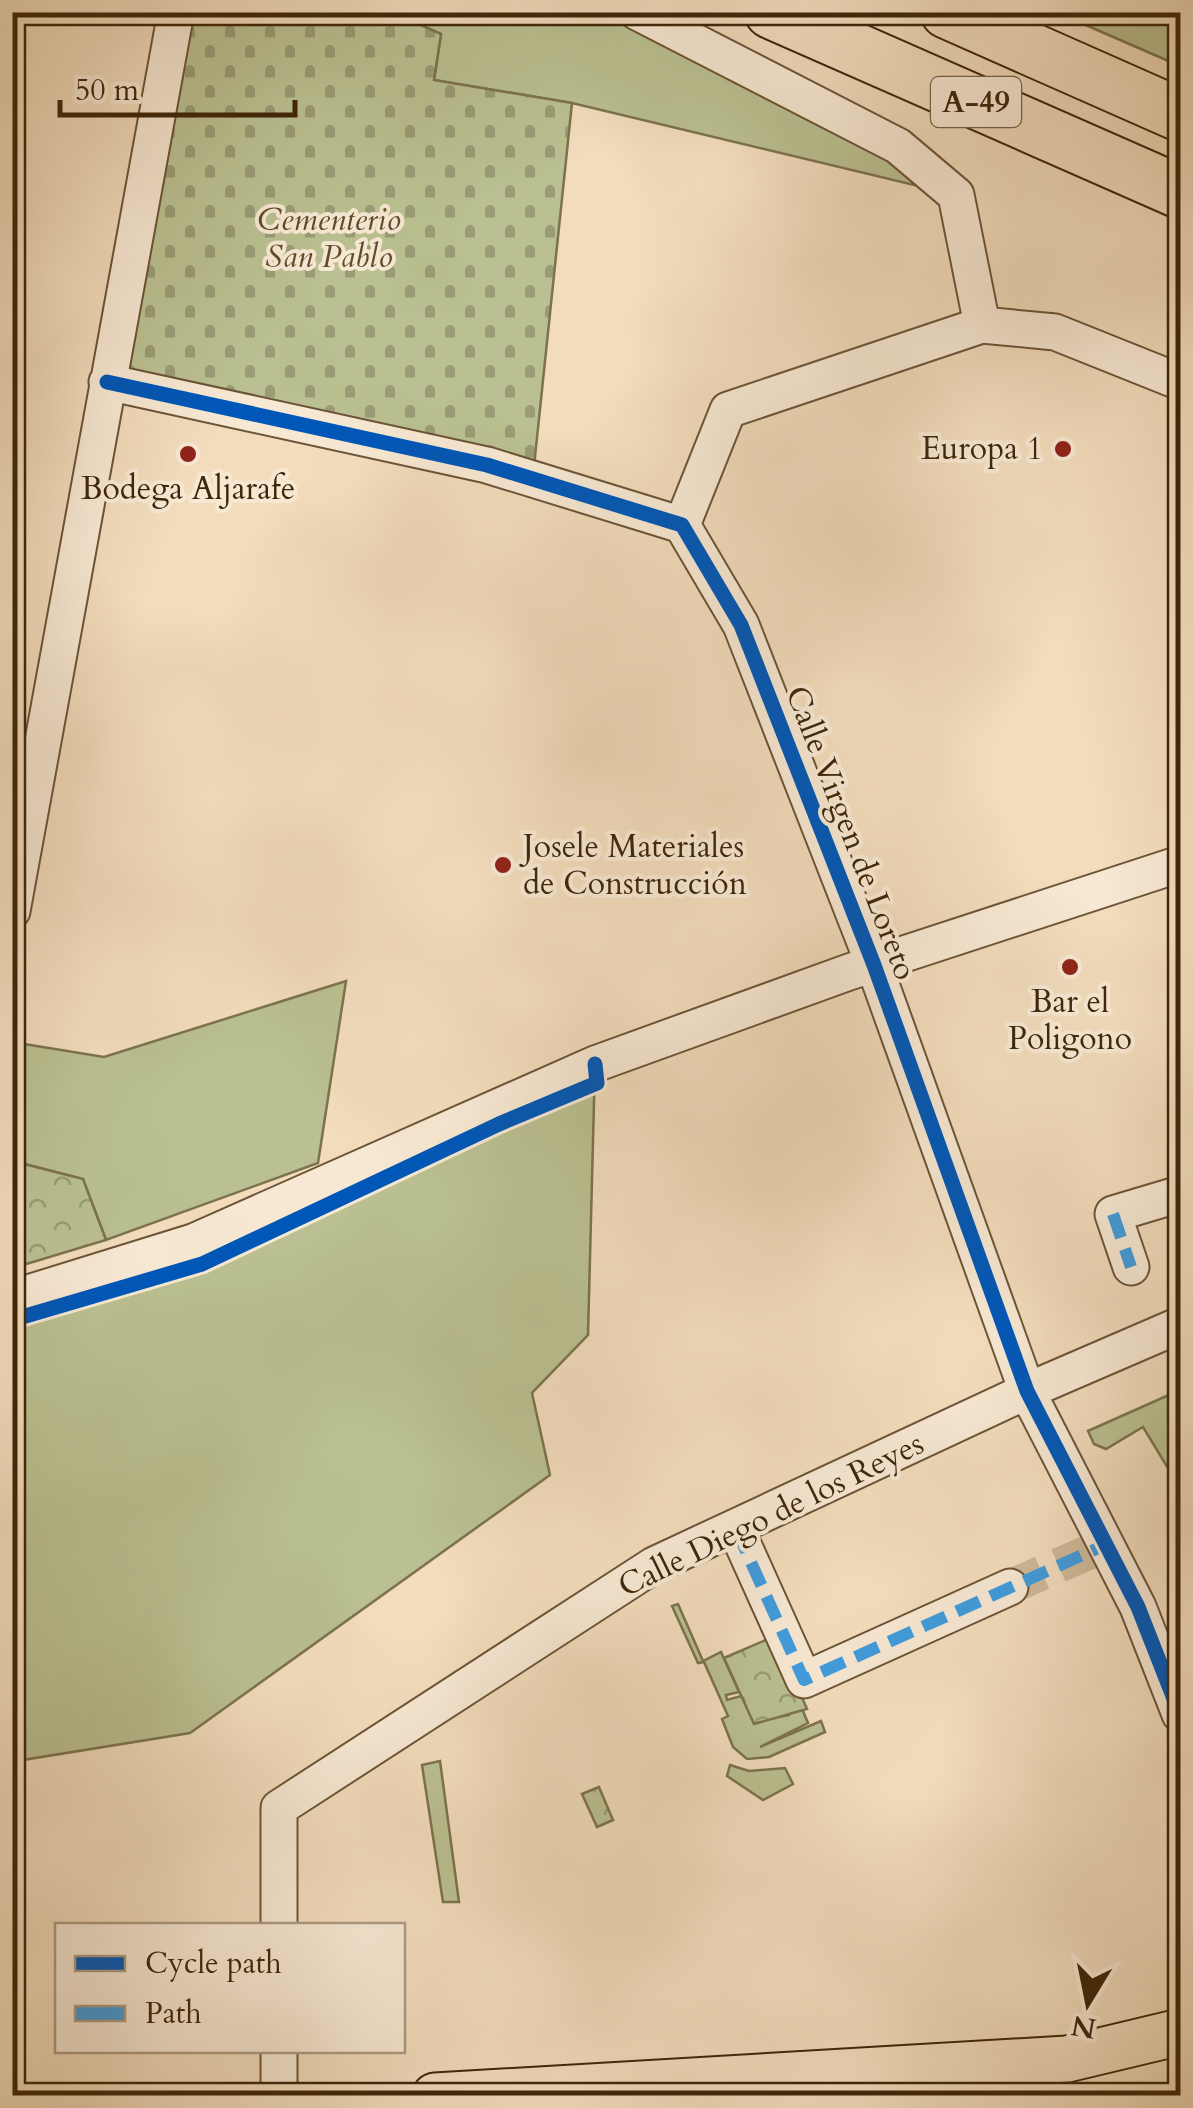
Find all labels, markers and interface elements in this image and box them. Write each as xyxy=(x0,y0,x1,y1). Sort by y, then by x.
scale bar xyxy=(60,55,295,117)
text: 50 m xyxy=(75,70,140,111)
road number: A-49 xyxy=(931,77,1021,127)
park label: Cementerio San Pablo xyxy=(257,198,401,279)
place label: Europa 1 xyxy=(921,427,1043,471)
marker: Europa 1 xyxy=(1052,438,1074,460)
marker: Bodega Aljarafe xyxy=(177,443,199,465)
place label: Bodega Aljarafe xyxy=(81,467,295,511)
street label: Calle Virgen de Loreto xyxy=(775,680,927,986)
place label: Josele Materiales de Construcción xyxy=(519,825,747,906)
marker: Josele Materiales de Construcción xyxy=(492,854,514,876)
marker: Bar el Poligono xyxy=(1059,956,1081,978)
place label: Bar el Poligono xyxy=(1008,980,1132,1061)
street label: Calle Diego de los Reyes xyxy=(611,1422,931,1608)
legend xyxy=(55,1923,405,2053)
text: Cycle path xyxy=(145,1943,282,1984)
north arrow xyxy=(1038,1953,1138,2053)
text: Path xyxy=(145,1993,202,2034)
text: N xyxy=(1069,2006,1099,2047)

